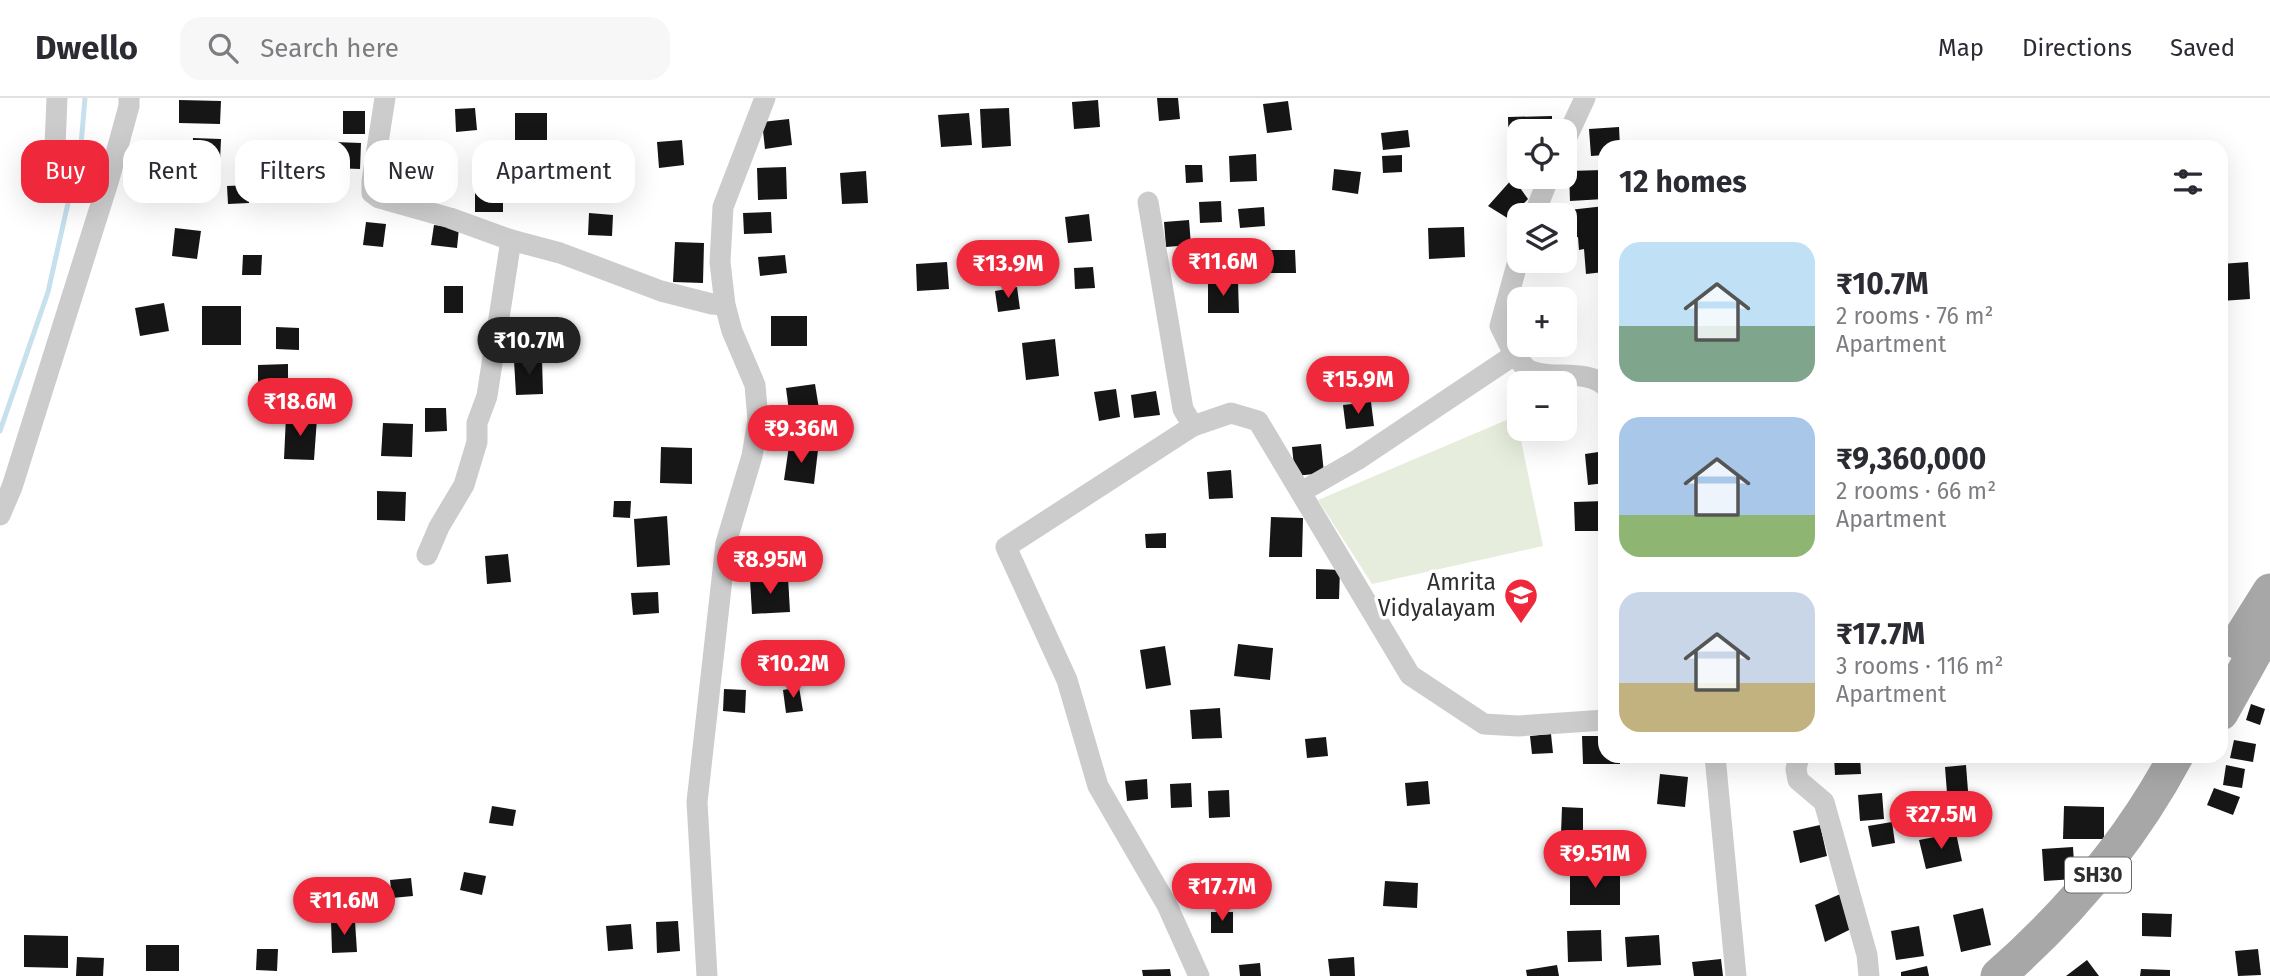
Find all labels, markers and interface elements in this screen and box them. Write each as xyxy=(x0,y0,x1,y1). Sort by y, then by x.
search box xyxy=(180,17,670,80)
text: Dwello xyxy=(35,28,138,68)
icon: search xyxy=(204,29,242,67)
text: Search here xyxy=(260,33,399,64)
text: Map xyxy=(1938,34,1984,62)
text: Directions xyxy=(2022,34,2132,62)
text: Saved xyxy=(2170,34,2235,62)
map controls xyxy=(1507,119,1577,441)
button: locate xyxy=(1507,119,1577,189)
chip: Buy xyxy=(21,140,109,203)
chip: Rent xyxy=(123,140,221,203)
chip: Filters xyxy=(235,140,350,203)
chip: New xyxy=(364,140,458,203)
chip: Apartment xyxy=(472,140,635,203)
icon: filters xyxy=(2169,163,2207,201)
text: 12 homes xyxy=(1619,164,1747,200)
button: layers xyxy=(1507,203,1577,273)
pin: ₹11.6M xyxy=(1166,238,1280,298)
pin: ₹13.9M xyxy=(951,240,1065,300)
text: ₹11.6M xyxy=(1188,247,1258,275)
text: ₹13.9M xyxy=(972,249,1044,277)
text: ₹10.7M xyxy=(1836,266,1929,302)
icon: home xyxy=(1675,270,1759,354)
button: + xyxy=(1507,287,1577,357)
text: 2 rooms · 76 m² xyxy=(1836,302,1994,330)
pin: ₹10.7M xyxy=(472,317,586,377)
text: ₹10.7M xyxy=(494,326,564,354)
text: Apartment xyxy=(1836,330,1946,358)
pin: ₹15.9M xyxy=(1301,356,1415,416)
text: ₹15.9M xyxy=(1322,365,1394,393)
button: − xyxy=(1507,371,1577,441)
pin: ₹18.6M xyxy=(243,378,357,438)
text: ₹18.6M xyxy=(264,387,336,415)
pin: ₹9.36M xyxy=(744,406,858,465)
text: ₹9.36M xyxy=(764,414,838,442)
text: ₹9,360,000 xyxy=(1836,441,1986,477)
icon: home xyxy=(1675,445,1759,529)
text: 2 rooms · 66 m² xyxy=(1836,477,1996,505)
text: Apartment xyxy=(1836,505,1946,533)
pin: ₹8.95M xyxy=(713,536,827,596)
text: ₹8.95M xyxy=(733,545,807,573)
place label: Amrita Vidyalayam xyxy=(1378,568,1496,622)
school or university icon: Amrita Vidyalayam xyxy=(1502,576,1540,625)
text: ₹17.7M xyxy=(1836,616,1925,652)
icon: home xyxy=(1675,620,1759,704)
pin: ₹10.2M xyxy=(736,640,850,700)
text: ₹10.2M xyxy=(757,649,829,677)
text: 3 rooms · 116 m² xyxy=(1836,652,2004,680)
text: Apartment xyxy=(1836,680,1946,708)
pin: ₹27.5M xyxy=(1884,792,1998,851)
text: ₹27.5M xyxy=(1905,800,1977,828)
pin: ₹9.51M xyxy=(1538,830,1652,890)
text: ₹9.51M xyxy=(1560,839,1630,867)
road number: SH30 xyxy=(2065,858,2131,892)
pin: ₹17.7M xyxy=(1165,864,1279,923)
text: ₹17.7M xyxy=(1188,872,1256,900)
pin: ₹11.6M xyxy=(287,878,401,937)
text: ₹11.6M xyxy=(309,886,379,914)

